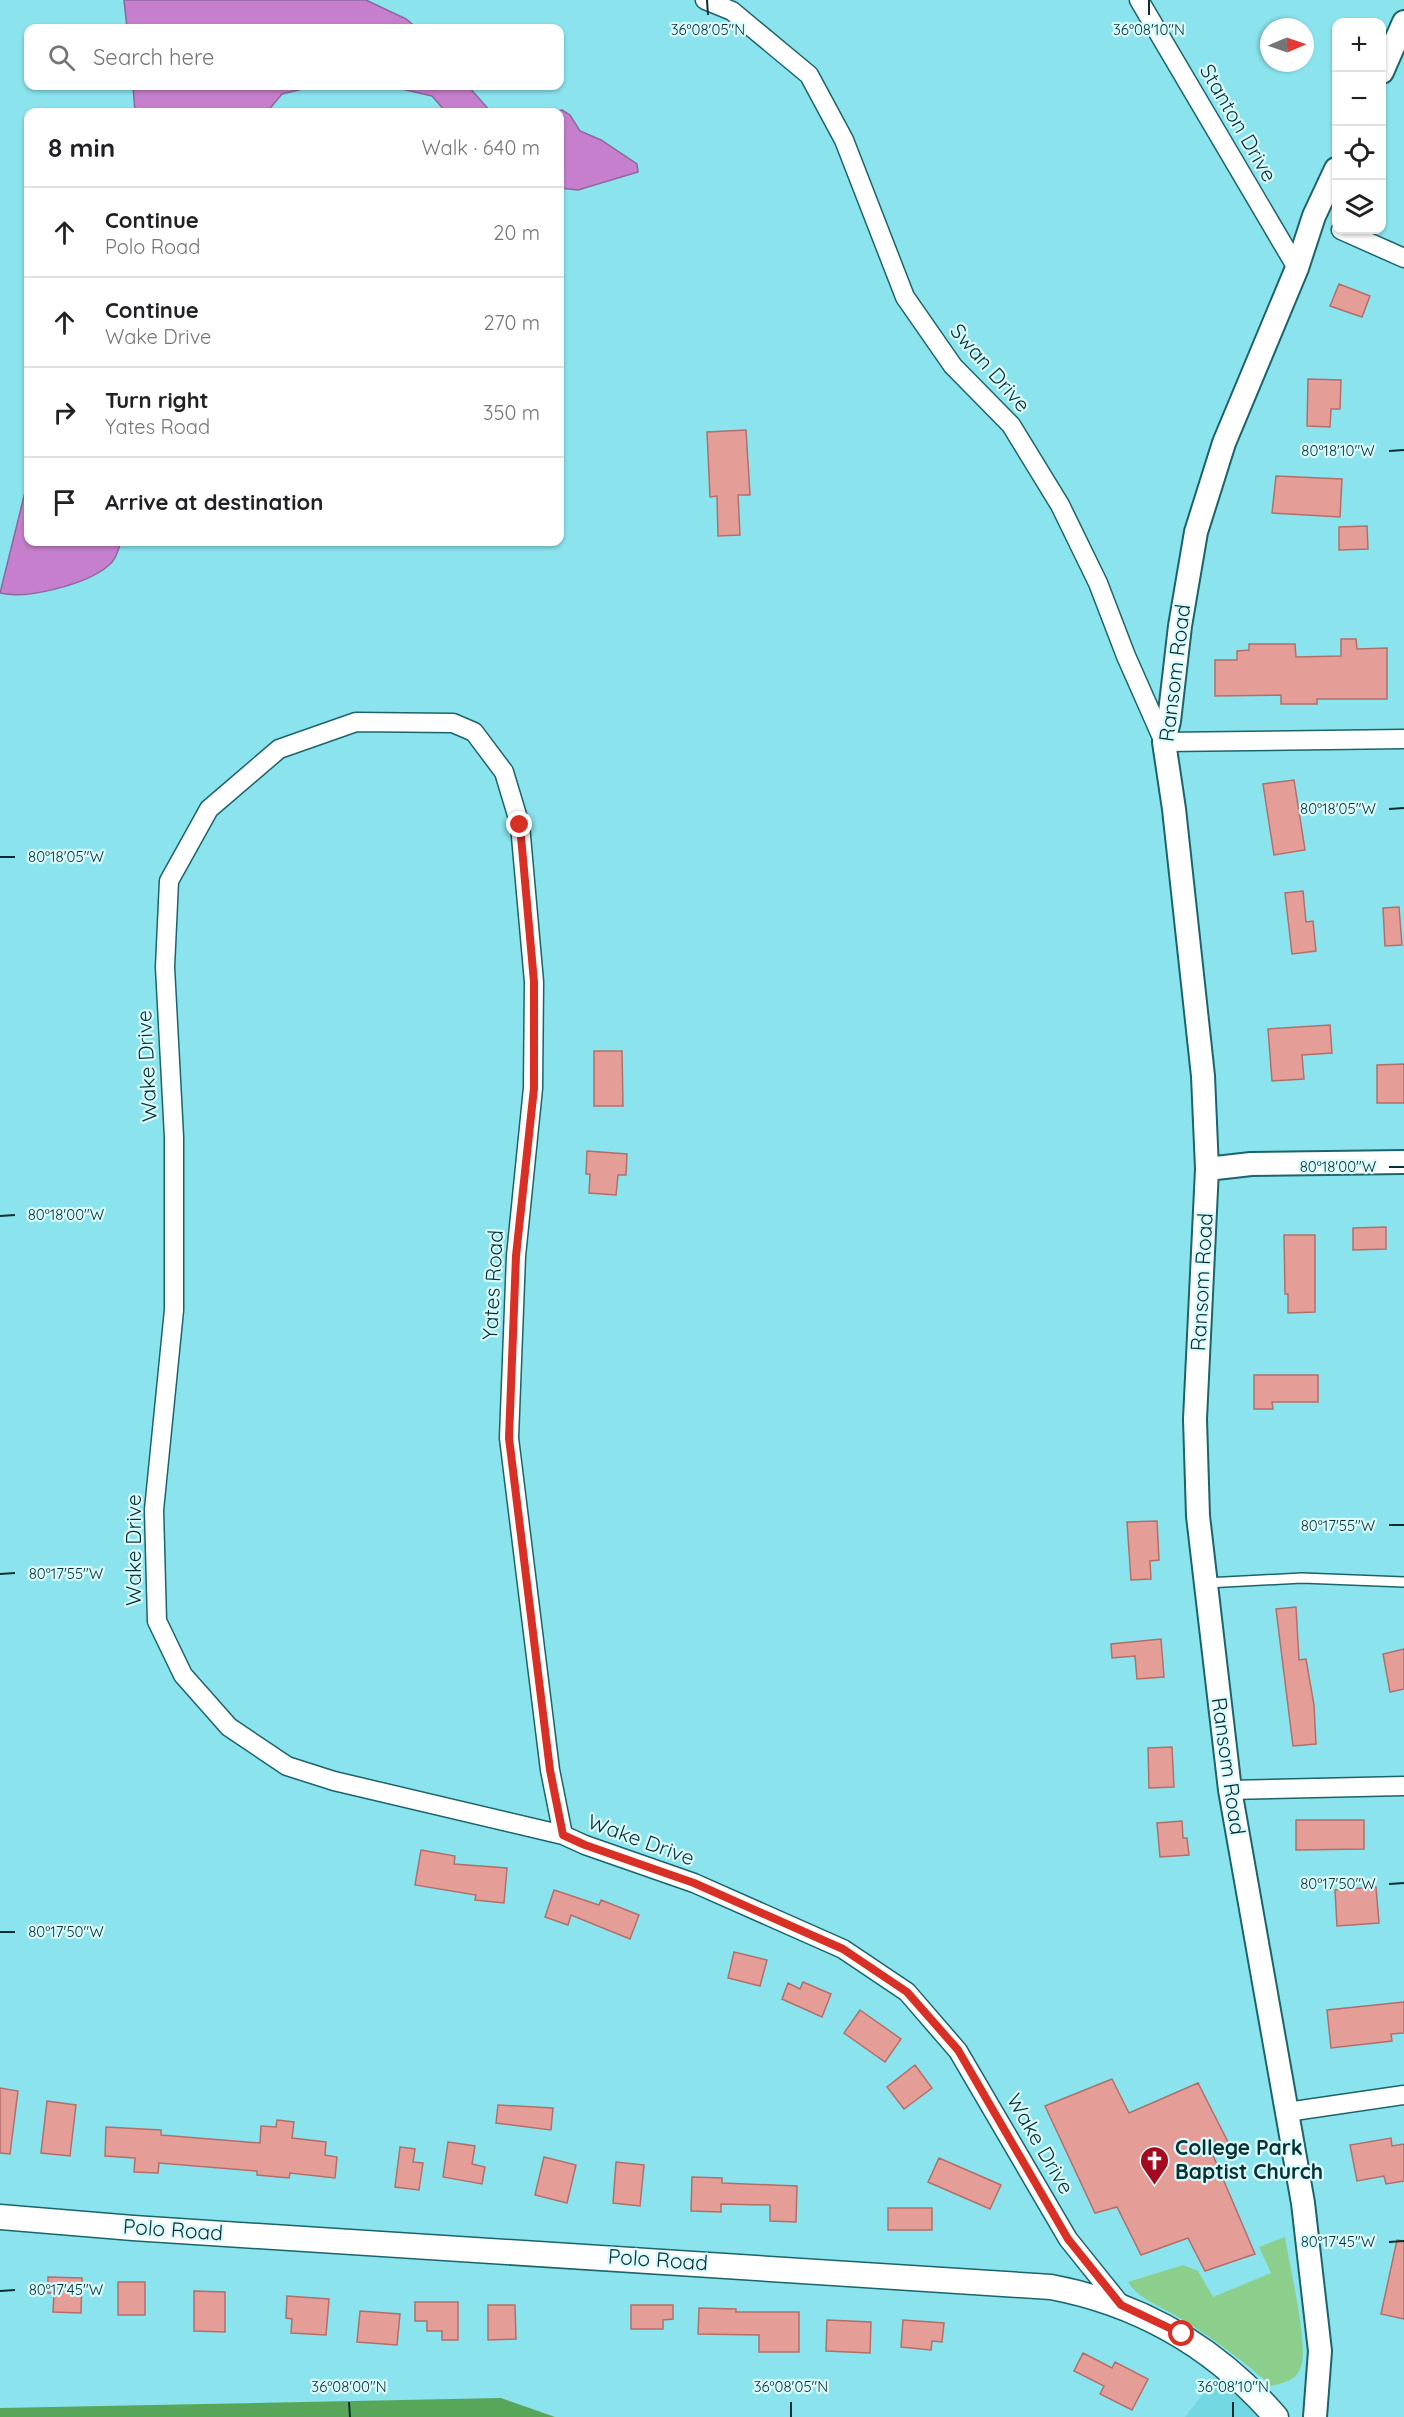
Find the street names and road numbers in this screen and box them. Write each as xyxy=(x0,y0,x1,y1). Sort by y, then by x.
street label: Stanton Drive xyxy=(1195,59,1283,186)
street label: Swan Drive xyxy=(945,318,1036,417)
street label: Ransom Road xyxy=(1153,603,1195,743)
street label: Wake Drive xyxy=(130,1010,162,1123)
street label: Ransom Road xyxy=(1184,1212,1218,1352)
street label: Yates Road xyxy=(476,1229,508,1341)
street label: Wake Drive xyxy=(120,1494,146,1606)
street label: Ransom Road xyxy=(1206,1695,1252,1836)
street label: Wake Drive xyxy=(584,1808,698,1870)
street label: Wake Drive xyxy=(1002,2089,1080,2198)
street label: Polo Road xyxy=(122,2213,224,2245)
street label: Polo Road xyxy=(607,2243,709,2275)

